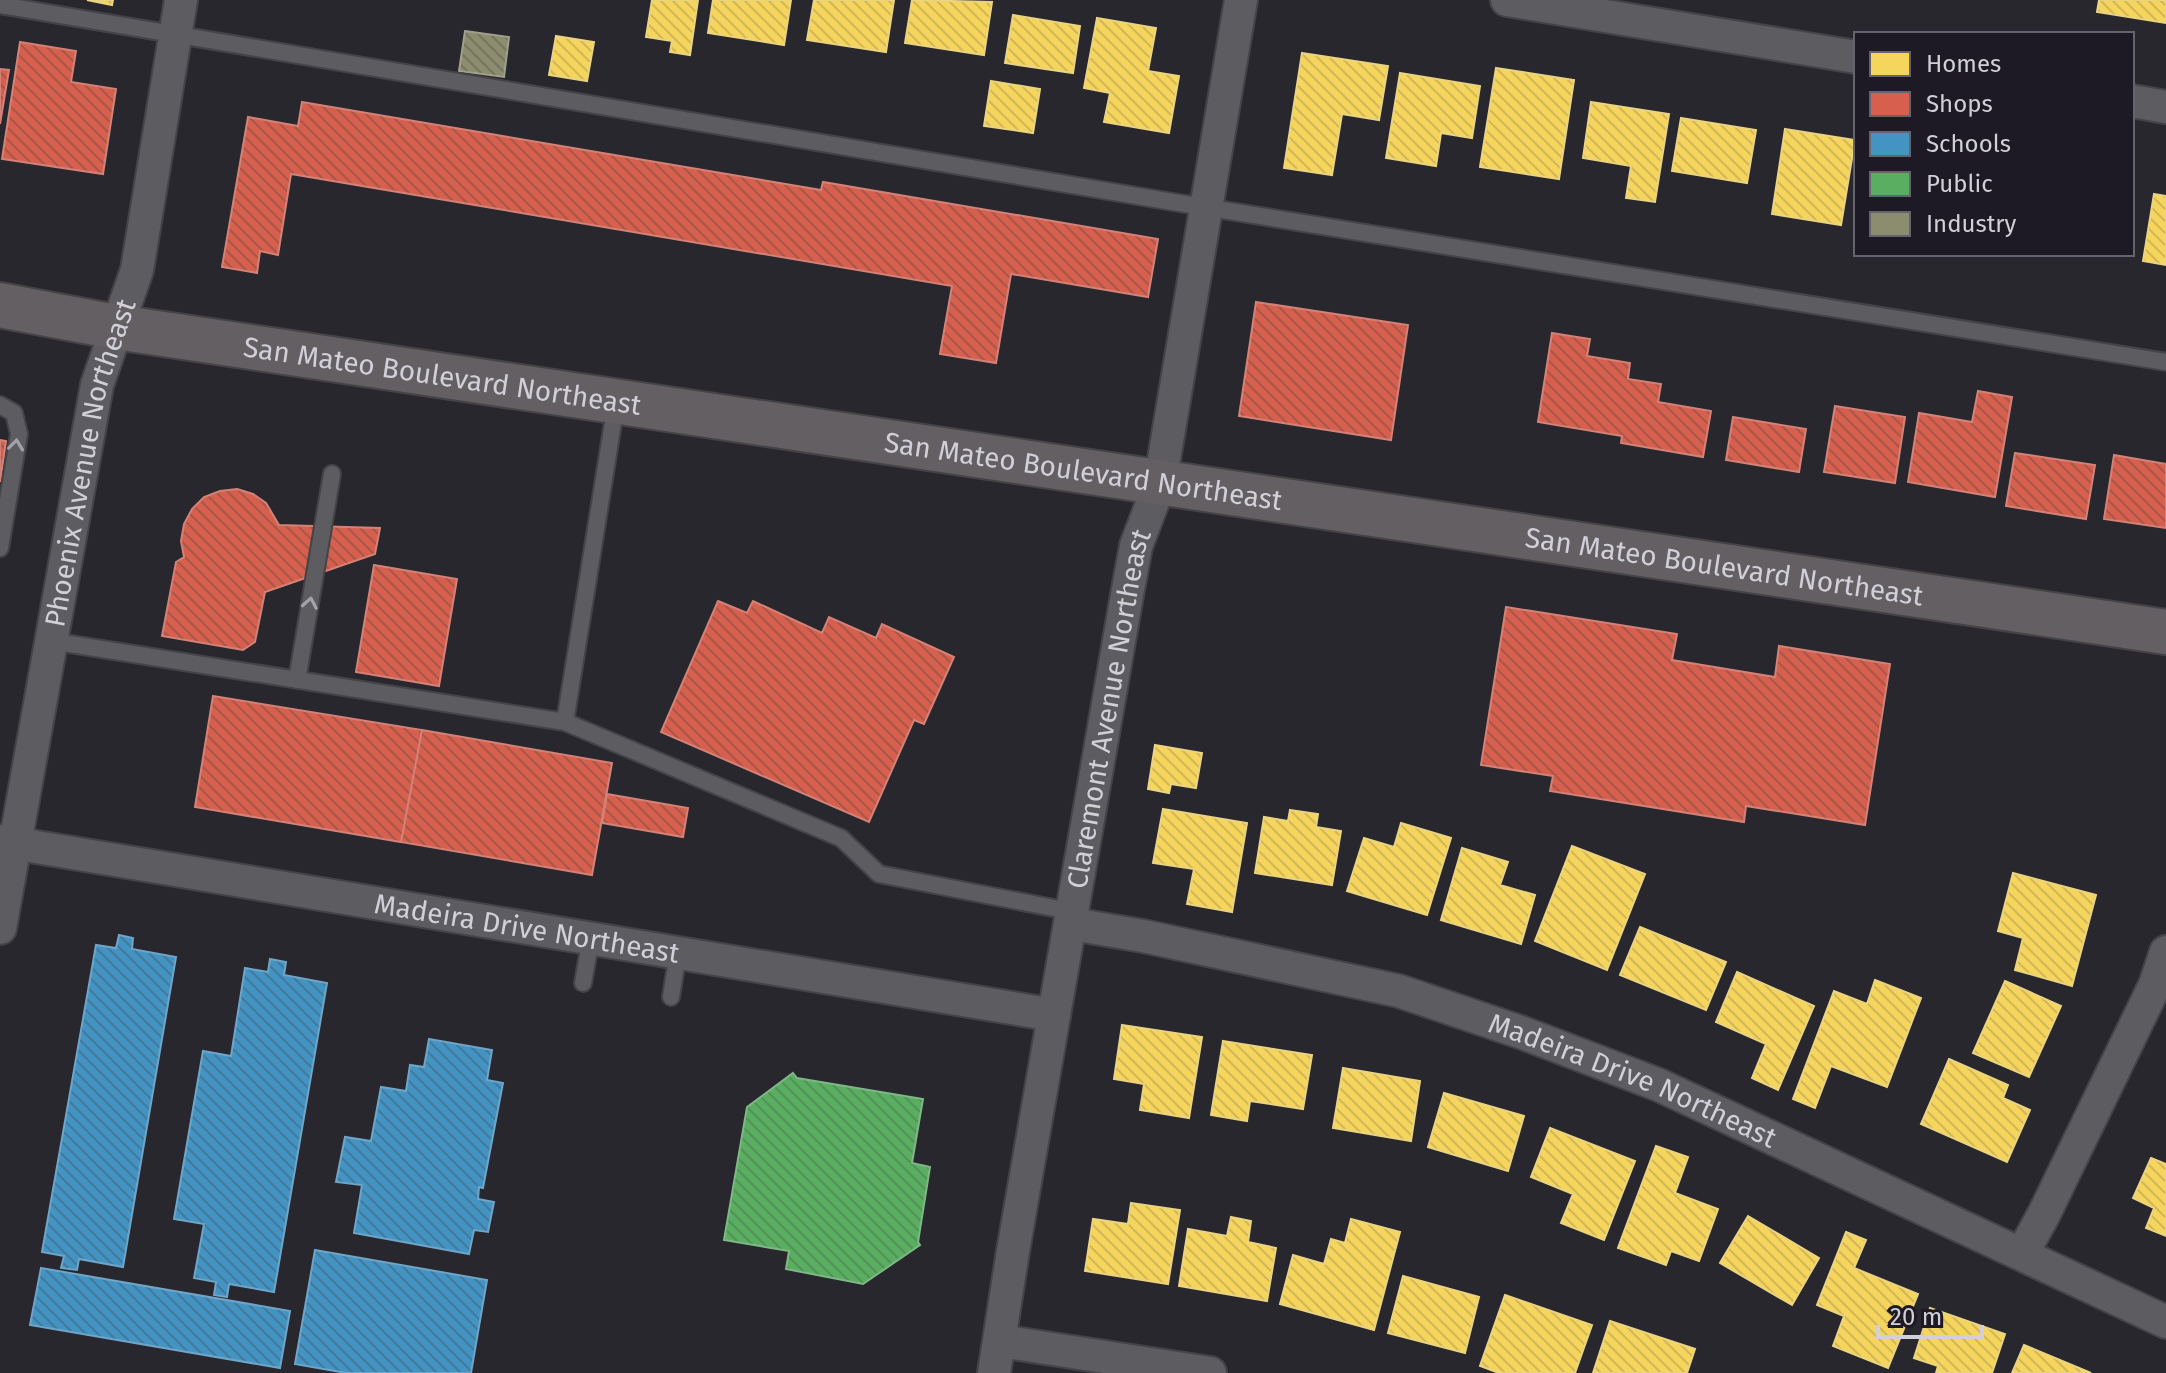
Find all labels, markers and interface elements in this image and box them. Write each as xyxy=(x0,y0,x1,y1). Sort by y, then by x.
legend xyxy=(1854,32,2134,256)
text: Homes xyxy=(1926,50,2001,78)
text: Shops xyxy=(1926,90,1993,118)
text: Schools xyxy=(1926,130,2011,158)
text: Public xyxy=(1926,170,1993,198)
text: Industry xyxy=(1926,210,2017,238)
street label: Phoenix Avenue Northeast xyxy=(38,294,142,629)
street label: San Mateo Boulevard Northeast xyxy=(241,330,644,422)
street label: San Mateo Boulevard Northeast xyxy=(882,425,1285,517)
one-way arrow xyxy=(8,438,25,451)
street label: San Mateo Boulevard Northeast xyxy=(1523,520,1926,612)
street label: Claremont Avenue Northeast xyxy=(1060,523,1158,891)
one-way arrow xyxy=(301,596,318,610)
street label: Madeira Drive Northeast xyxy=(372,887,683,970)
street label: Madeira Drive Northeast xyxy=(1485,1006,1783,1154)
scale bar xyxy=(1878,1289,1982,1339)
text: 20 m xyxy=(1890,1303,1942,1331)

